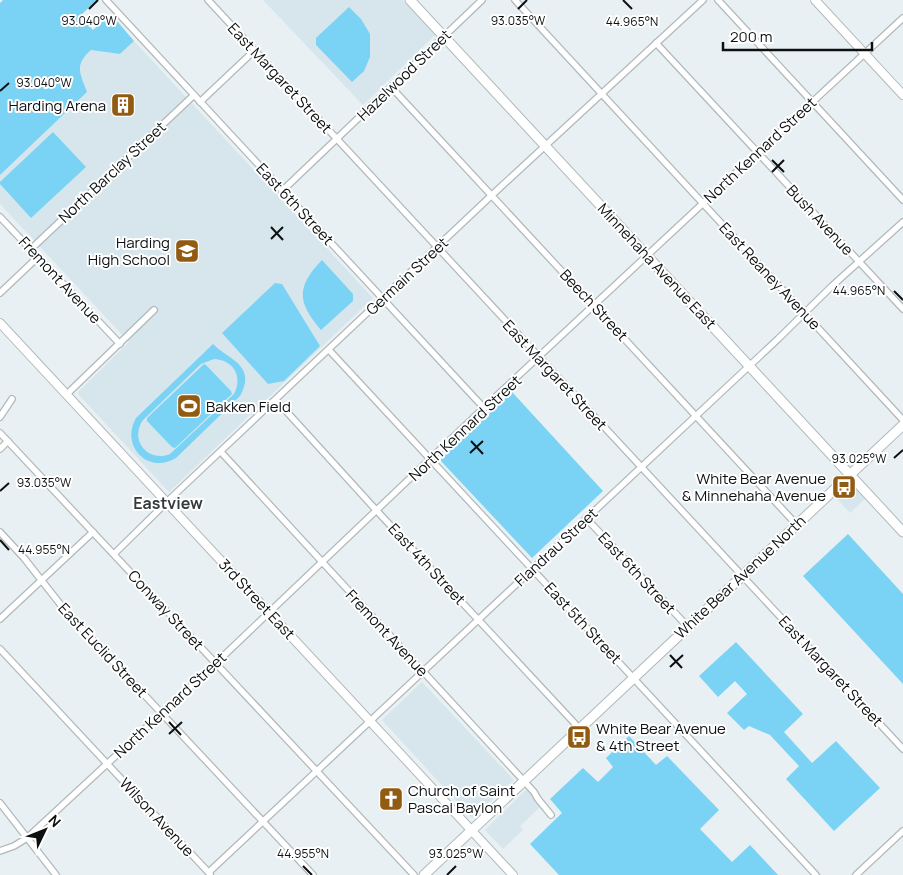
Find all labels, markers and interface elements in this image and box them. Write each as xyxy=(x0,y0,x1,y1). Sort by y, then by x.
text: 93.040°W xyxy=(61,12,118,29)
text: 93.035°W xyxy=(491,12,546,29)
text: 44.965°N xyxy=(606,13,658,30)
street label: East Margaret Street xyxy=(223,18,337,138)
scale bar xyxy=(723,20,872,52)
street label: Hazelwood Street xyxy=(352,25,456,125)
text: 200 m xyxy=(730,26,773,47)
text: 93.040°W xyxy=(16,74,73,91)
building icon: Harding Arena xyxy=(110,92,136,118)
street label: North Kennard Street xyxy=(699,92,821,208)
place label: Harding Arena xyxy=(8,95,106,116)
street label: North Barclay Street xyxy=(54,117,170,227)
street label: East 6th Street xyxy=(251,158,339,250)
street label: Bush Avenue xyxy=(782,180,858,260)
street label: Minnehaha Avenue East xyxy=(593,198,721,334)
street label: East Reaney Avenue xyxy=(715,218,826,334)
street label: Fremont Avenue xyxy=(14,232,106,328)
place label: Harding High School xyxy=(88,232,170,270)
street label: Germain Street xyxy=(361,232,453,320)
school or university icon: Harding High School xyxy=(174,238,200,264)
street label: Beech Street xyxy=(555,265,633,345)
text: 44.965°N xyxy=(833,282,885,299)
street label: East Margaret Street xyxy=(498,315,612,435)
street label: North Kennard Street xyxy=(404,370,526,486)
sports icon: Bakken Field xyxy=(176,393,202,419)
place label: Bakken Field xyxy=(206,396,291,417)
text: 93.025°W xyxy=(832,450,887,467)
place label: White Bear Avenue & Minnehaha Avenue xyxy=(682,468,826,506)
text: 93.035°W xyxy=(17,474,72,491)
bus stop icon: White Bear Avenue & Minnehaha Avenue xyxy=(831,474,857,500)
district label: Eastview xyxy=(133,492,203,514)
street label: Flandrau Street xyxy=(510,503,602,591)
street label: White Bear Avenue North xyxy=(670,511,810,643)
street label: East 4th Street xyxy=(384,519,470,609)
street label: East 6th Street xyxy=(593,527,681,619)
text: 44.955°N xyxy=(18,541,70,558)
street label: 3rd Street East xyxy=(214,554,300,644)
street label: Conway Street xyxy=(123,565,209,655)
street label: East 5th Street xyxy=(540,578,626,668)
street label: Fremont Avenue xyxy=(341,585,433,681)
street label: East Euclid Street xyxy=(54,598,152,702)
street label: East Margaret Street xyxy=(774,611,888,731)
street label: North Kennard Street xyxy=(109,647,231,763)
place label: White Bear Avenue & 4th Street xyxy=(596,718,726,756)
bus stop icon: White Bear Avenue & 4th Street xyxy=(566,724,592,750)
street label: Wilson Avenue xyxy=(115,773,199,861)
place label: Church of Saint Pascal Baylon xyxy=(408,780,515,818)
church icon: Church of Saint Pascal Baylon xyxy=(378,786,404,812)
north arrow xyxy=(20,805,70,855)
text: N xyxy=(44,811,65,831)
text: 44.955°N xyxy=(277,845,329,862)
text: 93.025°W xyxy=(429,845,484,862)

